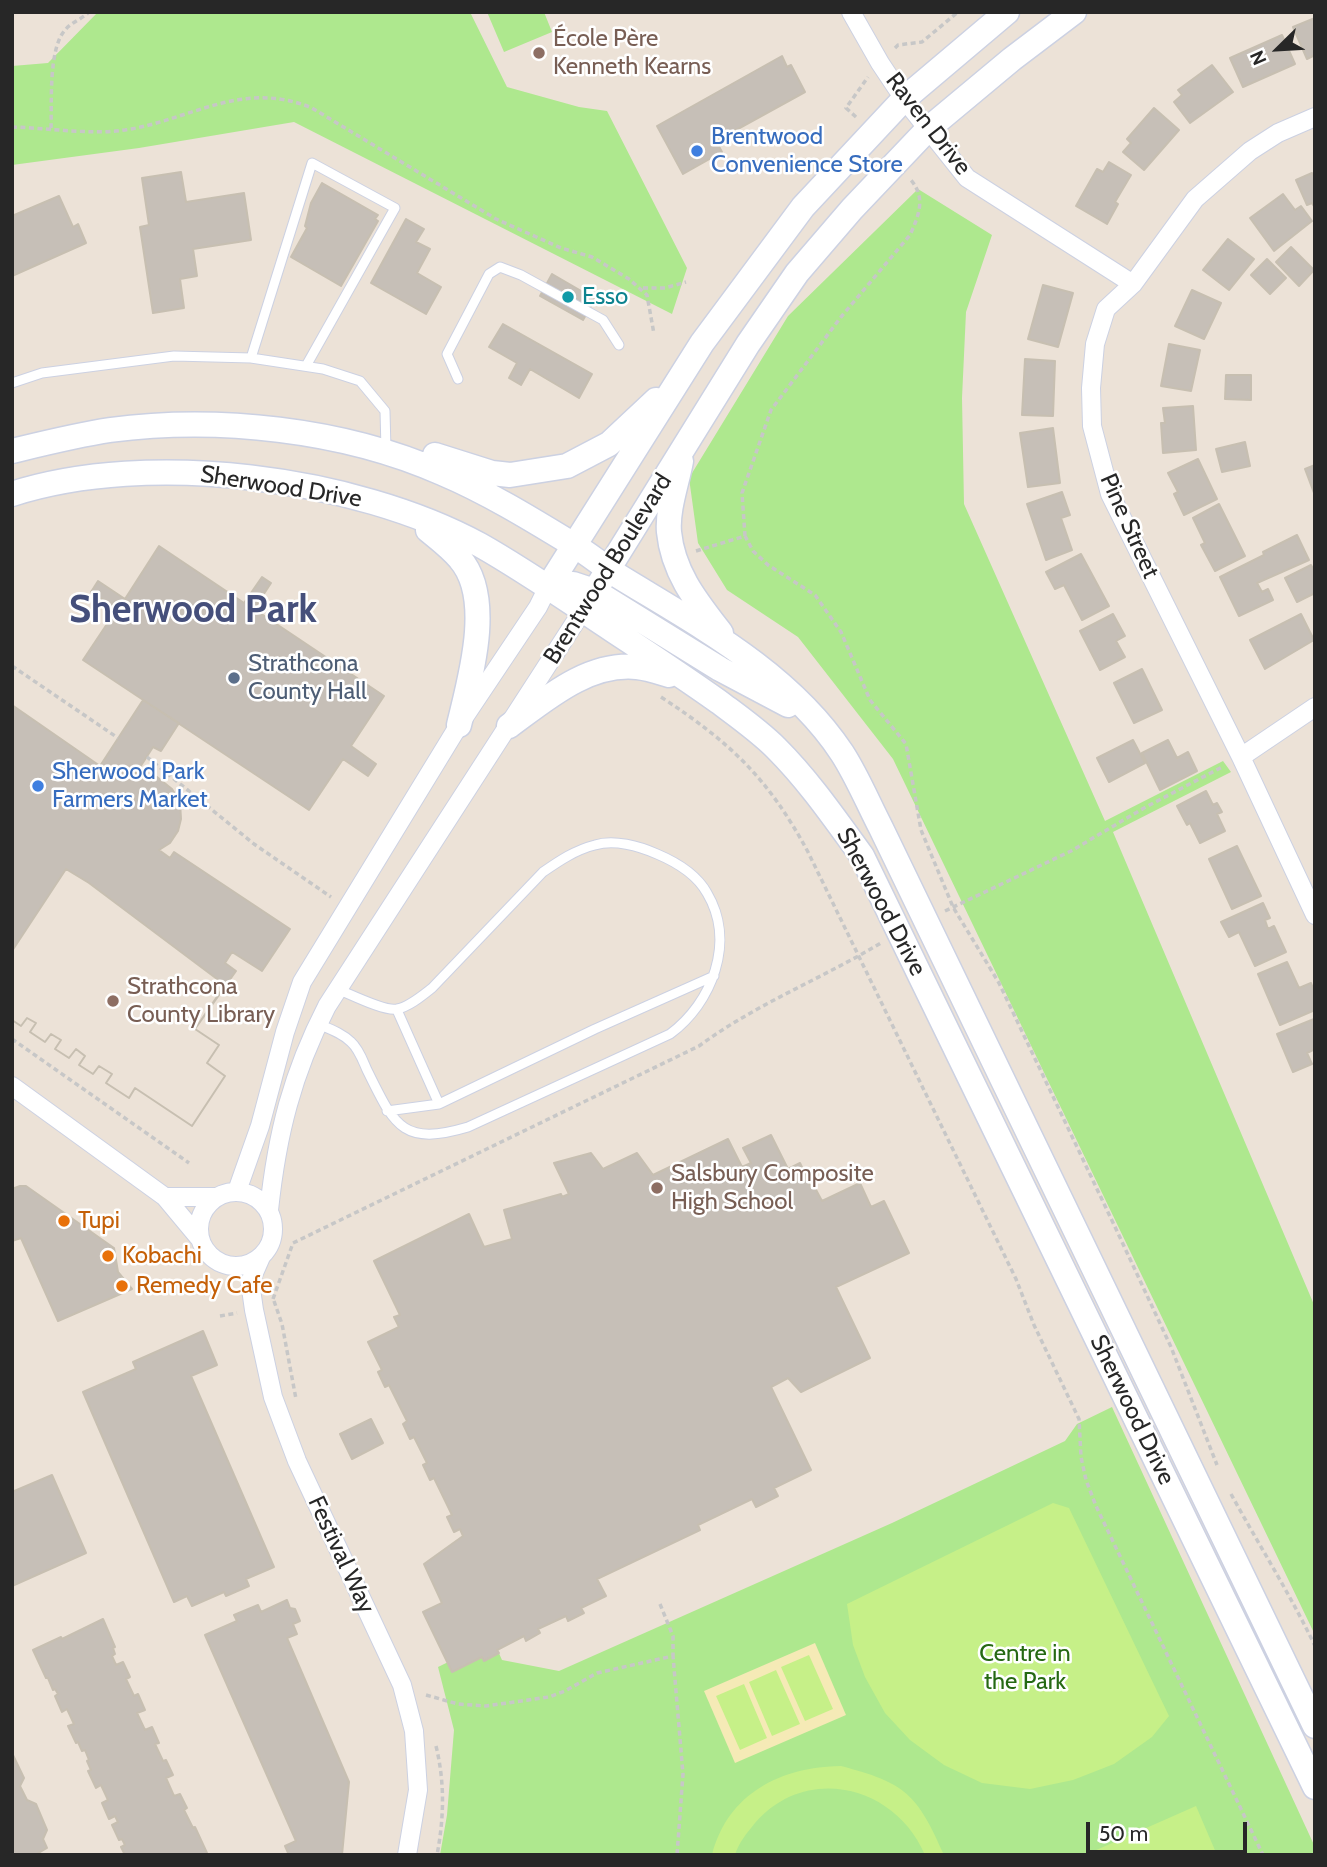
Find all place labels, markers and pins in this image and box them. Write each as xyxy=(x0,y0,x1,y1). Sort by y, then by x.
place label: École Père Kenneth Kearns xyxy=(553,25,711,81)
marker: École Père Kenneth Kearns xyxy=(531,45,547,61)
place label: Brentwood Convenience Store xyxy=(711,123,903,179)
marker: Brentwood Convenience Store xyxy=(689,143,705,159)
place label: Esso xyxy=(582,283,628,311)
marker: Esso xyxy=(560,289,576,305)
place label: Strathcona County Hall xyxy=(248,650,367,706)
marker: Strathcona County Hall xyxy=(226,670,242,686)
place label: Sherwood Park Farmers Market xyxy=(52,758,208,814)
marker: Sherwood Park Farmers Market xyxy=(30,778,46,794)
place label: Strathcona County Library xyxy=(127,973,275,1029)
marker: Strathcona County Library xyxy=(105,993,121,1009)
place label: Salsbury Composite High School xyxy=(671,1160,874,1216)
marker: Salsbury Composite High School xyxy=(649,1180,665,1196)
place label: Tupi xyxy=(78,1207,120,1235)
marker: Tupi xyxy=(56,1213,72,1229)
place label: Kobachi xyxy=(122,1242,202,1270)
marker: Kobachi xyxy=(100,1248,116,1264)
place label: Remedy Cafe xyxy=(136,1272,273,1300)
marker: Remedy Cafe xyxy=(114,1278,130,1294)

